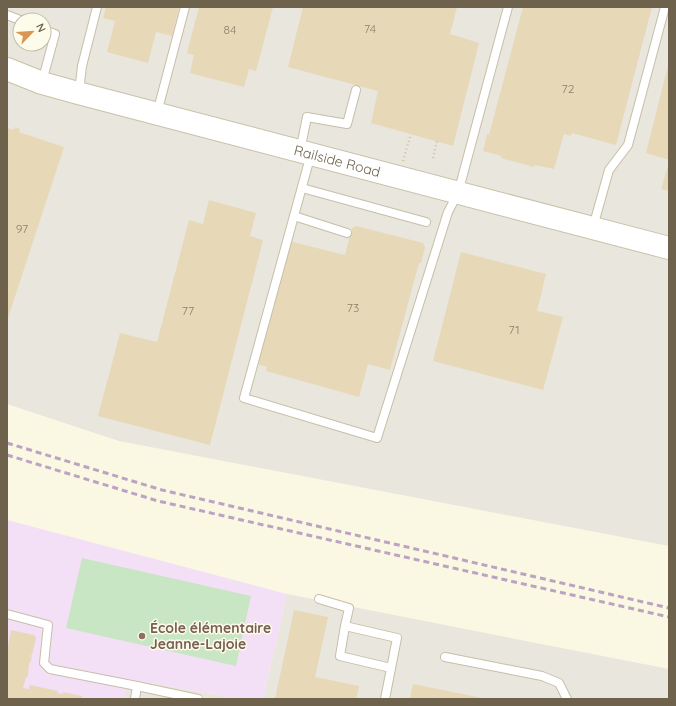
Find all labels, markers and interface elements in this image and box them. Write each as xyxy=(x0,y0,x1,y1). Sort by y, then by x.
north arrow xyxy=(12,12,52,52)
text: N xyxy=(33,21,49,34)
house number: 74 xyxy=(364,21,376,36)
house number: 84 xyxy=(224,22,236,37)
house number: 72 xyxy=(562,81,575,96)
street label: Railside Road xyxy=(292,141,382,181)
house number: 97 xyxy=(16,221,28,236)
house number: 73 xyxy=(347,300,359,315)
house number: 77 xyxy=(182,303,194,318)
house number: 71 xyxy=(508,322,520,337)
place label: École élémentaire Jeanne-Lajoie xyxy=(150,619,271,653)
marker: École élémentaire Jeanne-Lajoie xyxy=(137,631,147,641)

